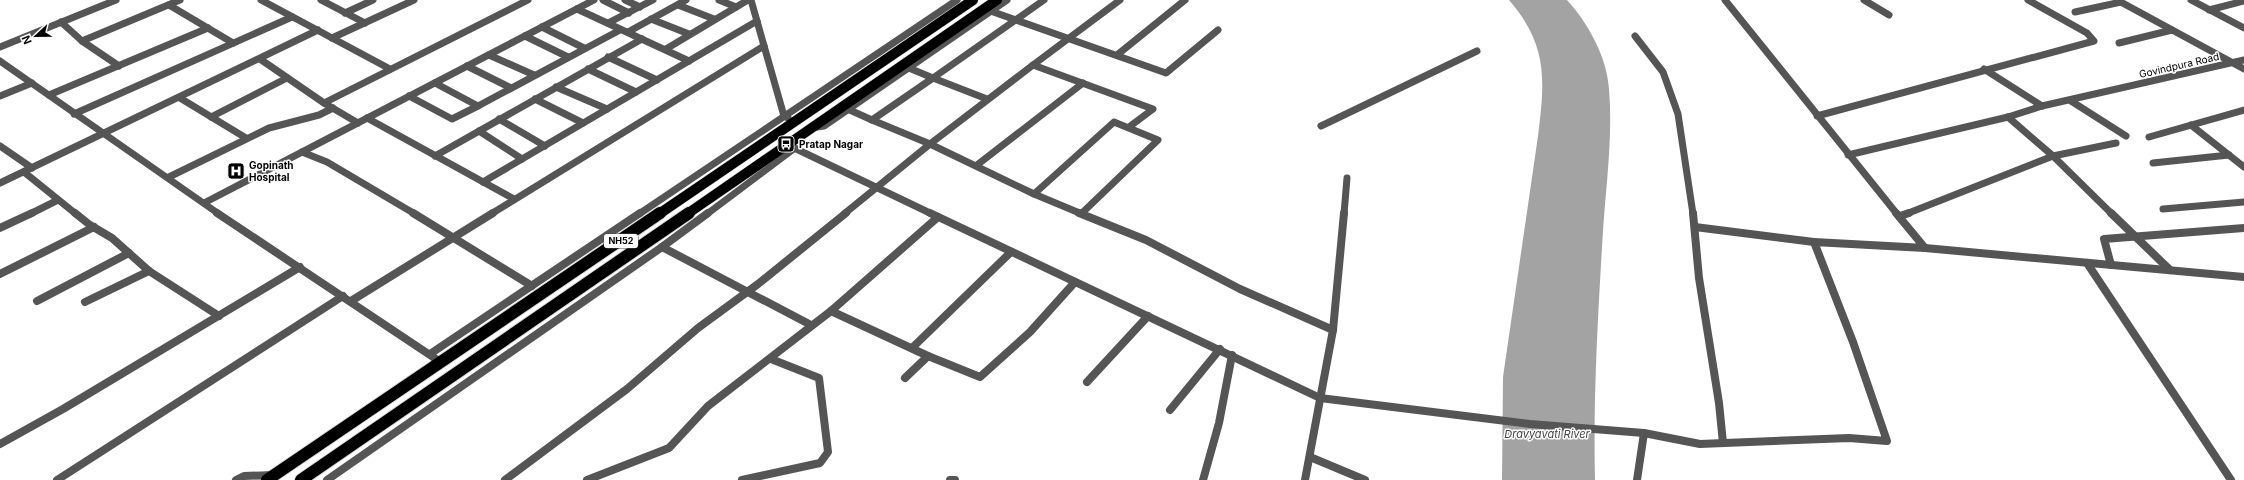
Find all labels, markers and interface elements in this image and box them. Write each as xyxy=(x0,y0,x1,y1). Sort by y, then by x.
north arrow xyxy=(16,16,56,56)
text: N xyxy=(19,33,35,46)
street label: Govindpura Road xyxy=(2138,50,2220,80)
bus stop icon: Pratap Nagar xyxy=(776,134,796,154)
place label: Pratap Nagar xyxy=(799,138,863,151)
place label: Gopinath Hospital xyxy=(249,159,294,183)
hospital icon: Gopinath Hospital xyxy=(226,161,246,181)
road number: NH52 xyxy=(604,234,638,248)
water label: Dravyavati River xyxy=(1504,427,1591,441)

